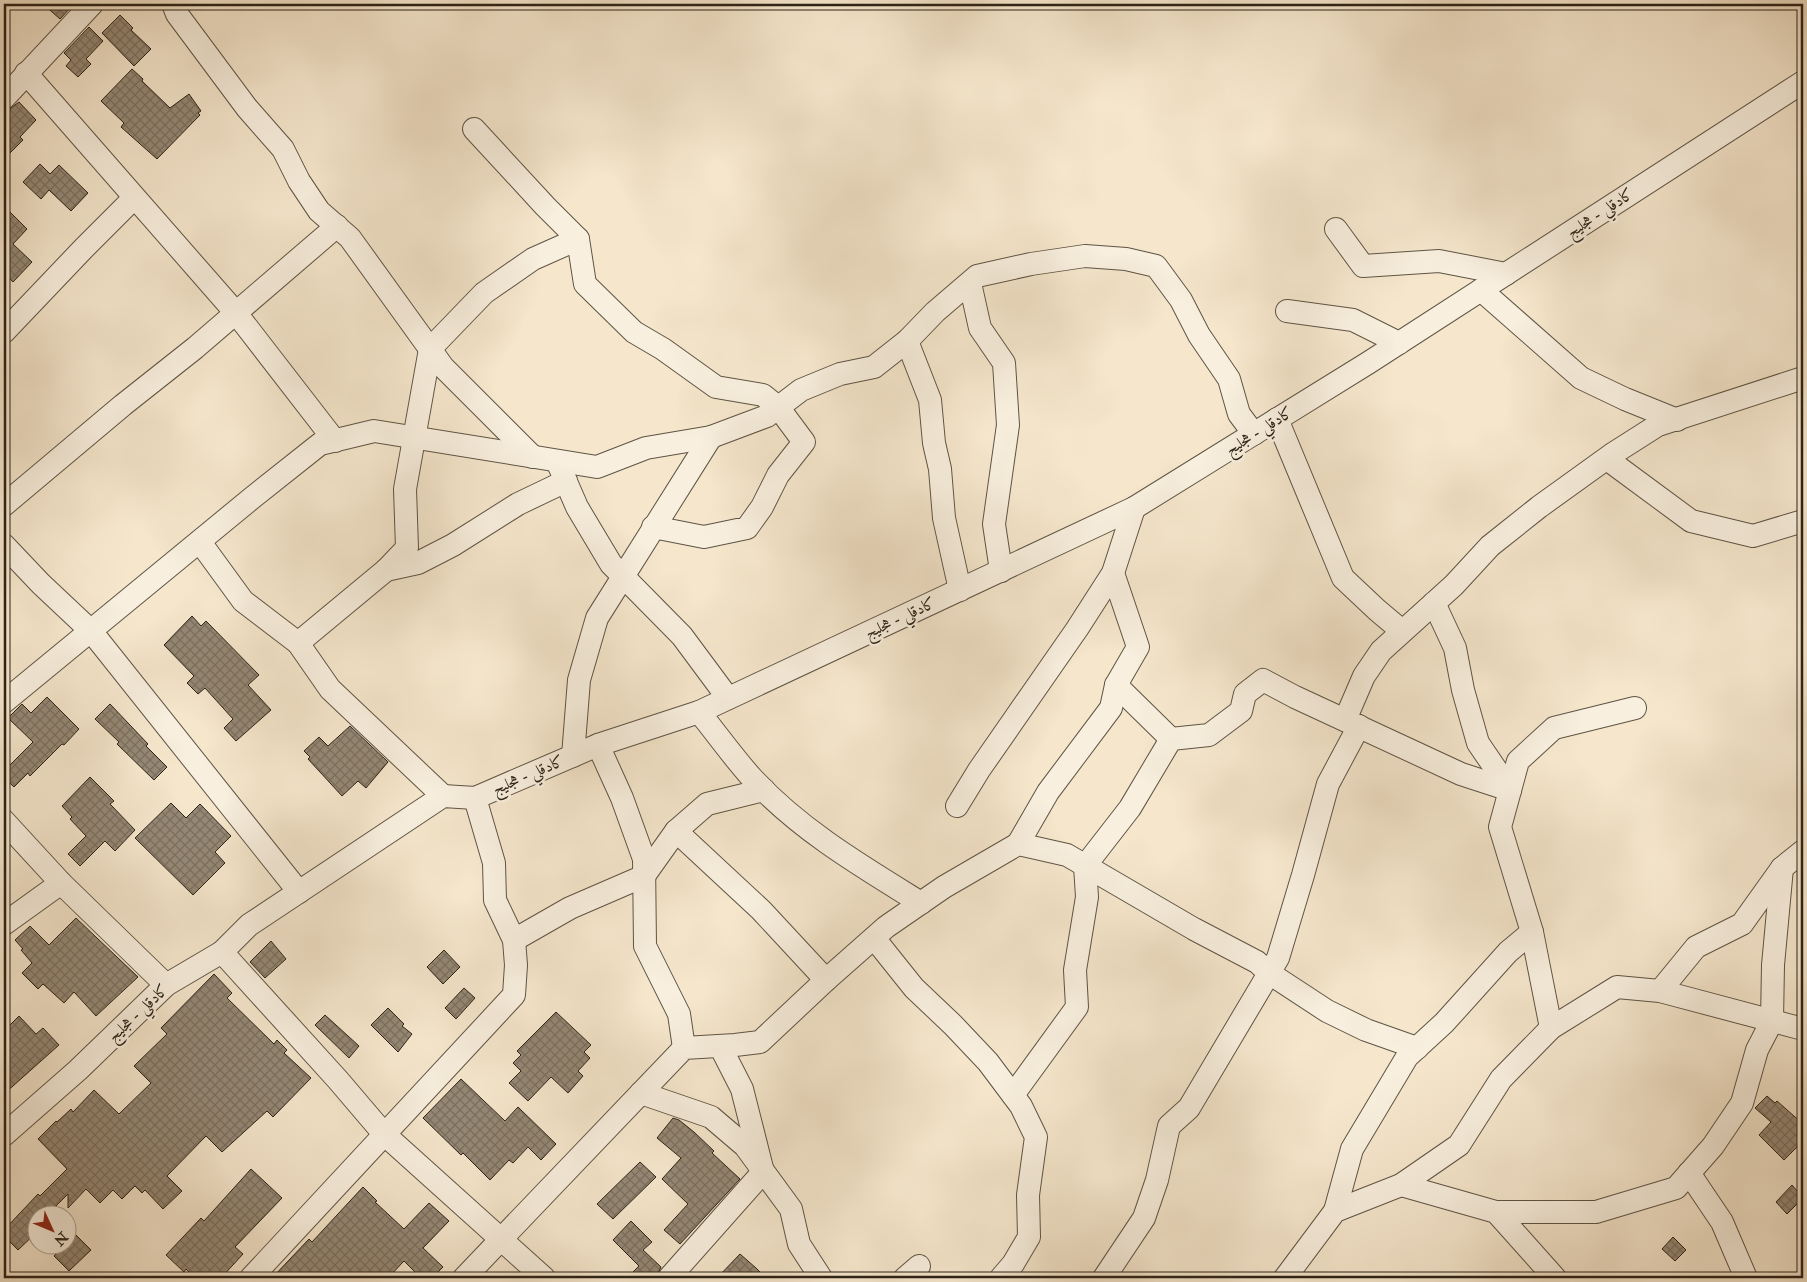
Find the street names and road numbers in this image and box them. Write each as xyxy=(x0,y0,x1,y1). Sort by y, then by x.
street label: كادقلي - هجليج xyxy=(1563,184,1640,246)
street label: كادقلي - هجليج xyxy=(1221,402,1299,464)
street label: كادقلي - هجليج xyxy=(861,593,941,648)
street label: كادقلي - هجليج xyxy=(489,751,569,804)
street label: كادقلي - هجليج xyxy=(103,980,176,1050)

